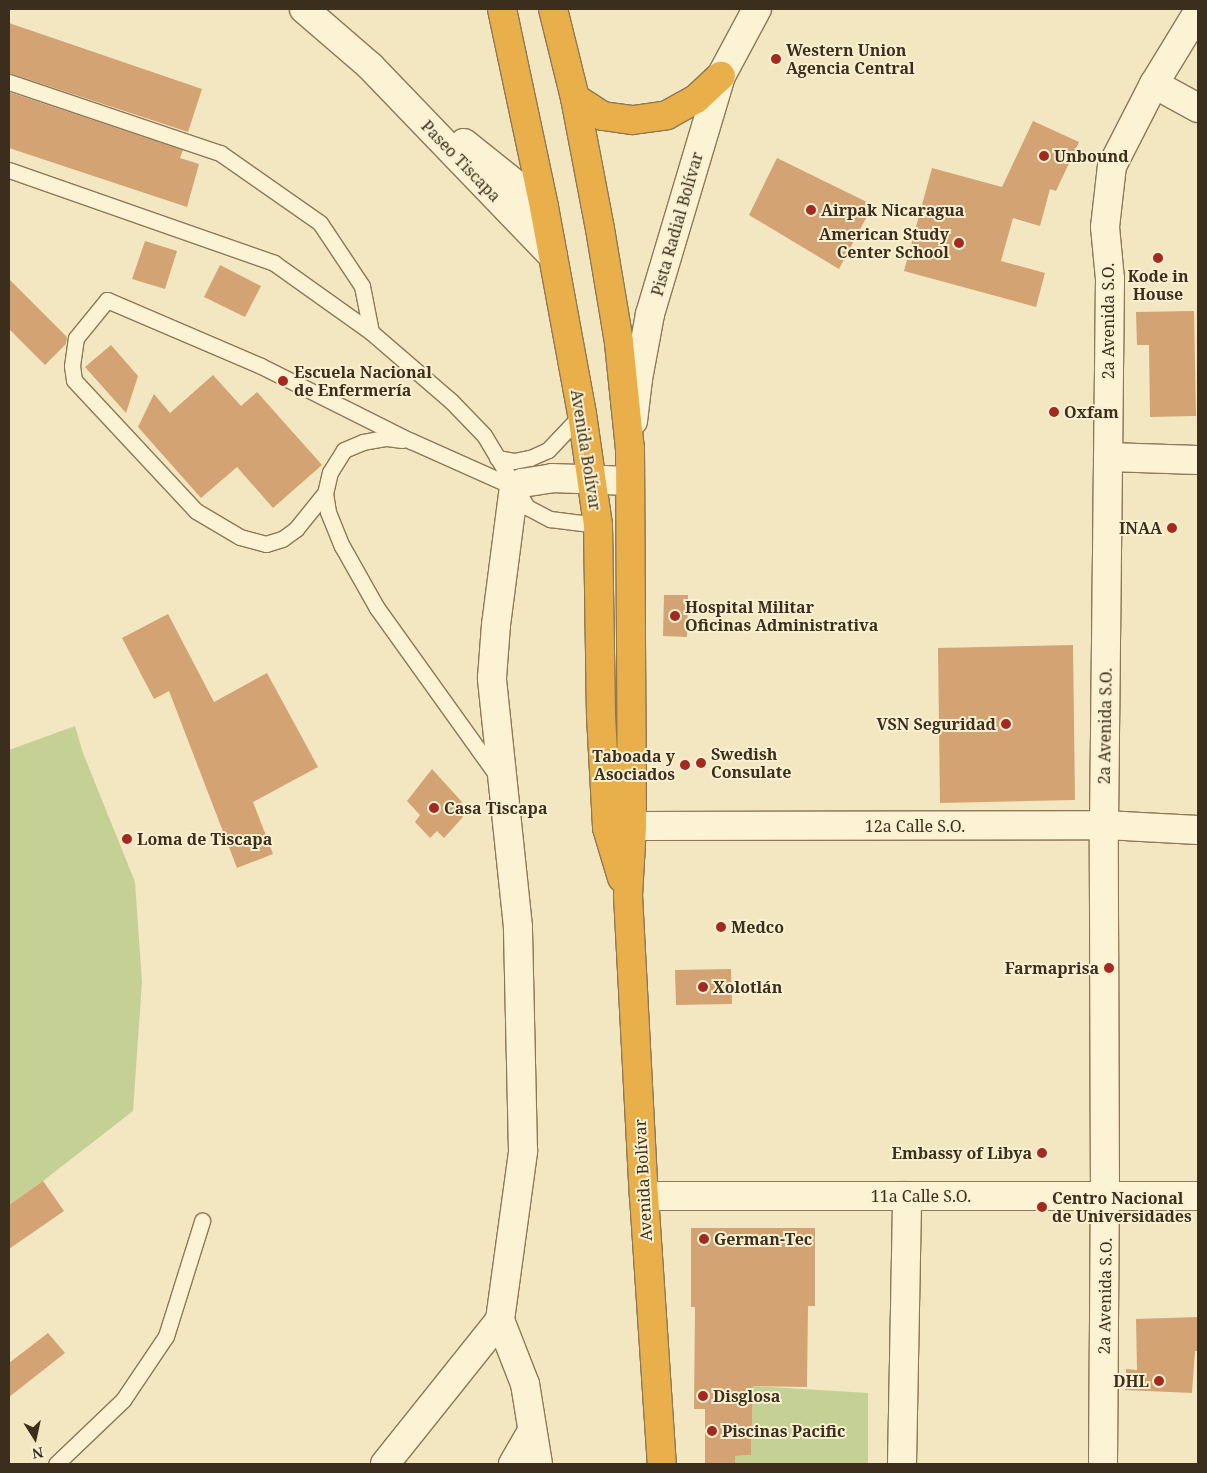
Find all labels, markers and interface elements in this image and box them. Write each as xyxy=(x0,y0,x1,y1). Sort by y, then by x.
place label: Western Union Agencia Central xyxy=(786,40,915,78)
marker: Western Union Agencia Central xyxy=(770,53,782,65)
street label: Paseo Tiscapa xyxy=(417,116,505,206)
place label: Unbound xyxy=(1054,146,1129,166)
street label: Pista Radial Bolívar xyxy=(647,150,707,298)
marker: Unbound xyxy=(1038,150,1050,162)
place label: Airpak Nicaragua xyxy=(821,200,964,220)
marker: Airpak Nicaragua xyxy=(805,204,817,216)
place label: American Study Center School xyxy=(819,224,949,262)
marker: American Study Center School xyxy=(953,237,965,249)
marker: Kode in House xyxy=(1152,252,1164,264)
street label: 2a Avenida S.O. xyxy=(1098,263,1118,379)
place label: Kode in House xyxy=(1127,266,1189,304)
place label: Escuela Nacional de Enfermería xyxy=(294,362,432,400)
marker: Escuela Nacional de Enfermería xyxy=(276,374,290,388)
street label: Avenida Bolívar xyxy=(567,388,605,512)
place label: Oxfam xyxy=(1064,402,1119,422)
marker: Oxfam xyxy=(1048,406,1060,418)
place label: INAA xyxy=(1119,518,1162,538)
marker: INAA xyxy=(1166,522,1178,534)
place label: Hospital Militar Oficinas Administrativa xyxy=(685,597,878,635)
marker: Hospital Militar Oficinas Administrativa xyxy=(669,610,681,622)
street label: 2a Avenida S.O. xyxy=(1094,668,1116,784)
place label: VSN Seguridad xyxy=(876,714,996,734)
marker: VSN Seguridad xyxy=(1000,718,1012,730)
place label: Swedish Consulate xyxy=(711,744,791,782)
place label: Taboada y Asociados xyxy=(592,746,675,784)
marker: Swedish Consulate xyxy=(695,757,707,769)
marker: Taboada y Asociados xyxy=(679,759,691,771)
place label: Casa Tiscapa xyxy=(444,798,547,818)
marker: Casa Tiscapa xyxy=(428,802,440,814)
street label: 12a Calle S.O. xyxy=(865,816,965,836)
place label: Loma de Tiscapa xyxy=(137,829,272,849)
marker: Loma de Tiscapa xyxy=(121,833,133,845)
place label: Medco xyxy=(731,917,784,937)
marker: Medco xyxy=(715,921,727,933)
place label: Farmaprisa xyxy=(1005,958,1099,978)
marker: Farmaprisa xyxy=(1103,962,1115,974)
place label: Xolotlán xyxy=(713,977,782,997)
marker: Xolotlán xyxy=(697,981,709,993)
street label: Avenida Bolívar xyxy=(630,1119,656,1241)
place label: Embassy of Libya xyxy=(891,1143,1032,1163)
marker: Embassy of Libya xyxy=(1036,1147,1048,1159)
street label: 11a Calle S.O. xyxy=(871,1186,971,1206)
place label: Centro Nacional de Universidades xyxy=(1052,1188,1192,1226)
marker: Centro Nacional de Universidades xyxy=(1036,1201,1048,1213)
place label: German-Tec xyxy=(714,1229,812,1249)
marker: German-Tec xyxy=(698,1233,710,1245)
street label: 2a Avenida S.O. xyxy=(1094,1238,1116,1354)
place label: DHL xyxy=(1113,1371,1149,1391)
marker: DHL xyxy=(1153,1375,1165,1387)
place label: Disglosa xyxy=(713,1386,780,1406)
marker: Disglosa xyxy=(697,1390,709,1402)
north arrow xyxy=(10,1413,60,1463)
place label: Piscinas Pacific xyxy=(722,1421,846,1441)
marker: Piscinas Pacific xyxy=(706,1425,718,1437)
text: N xyxy=(31,1443,45,1464)

